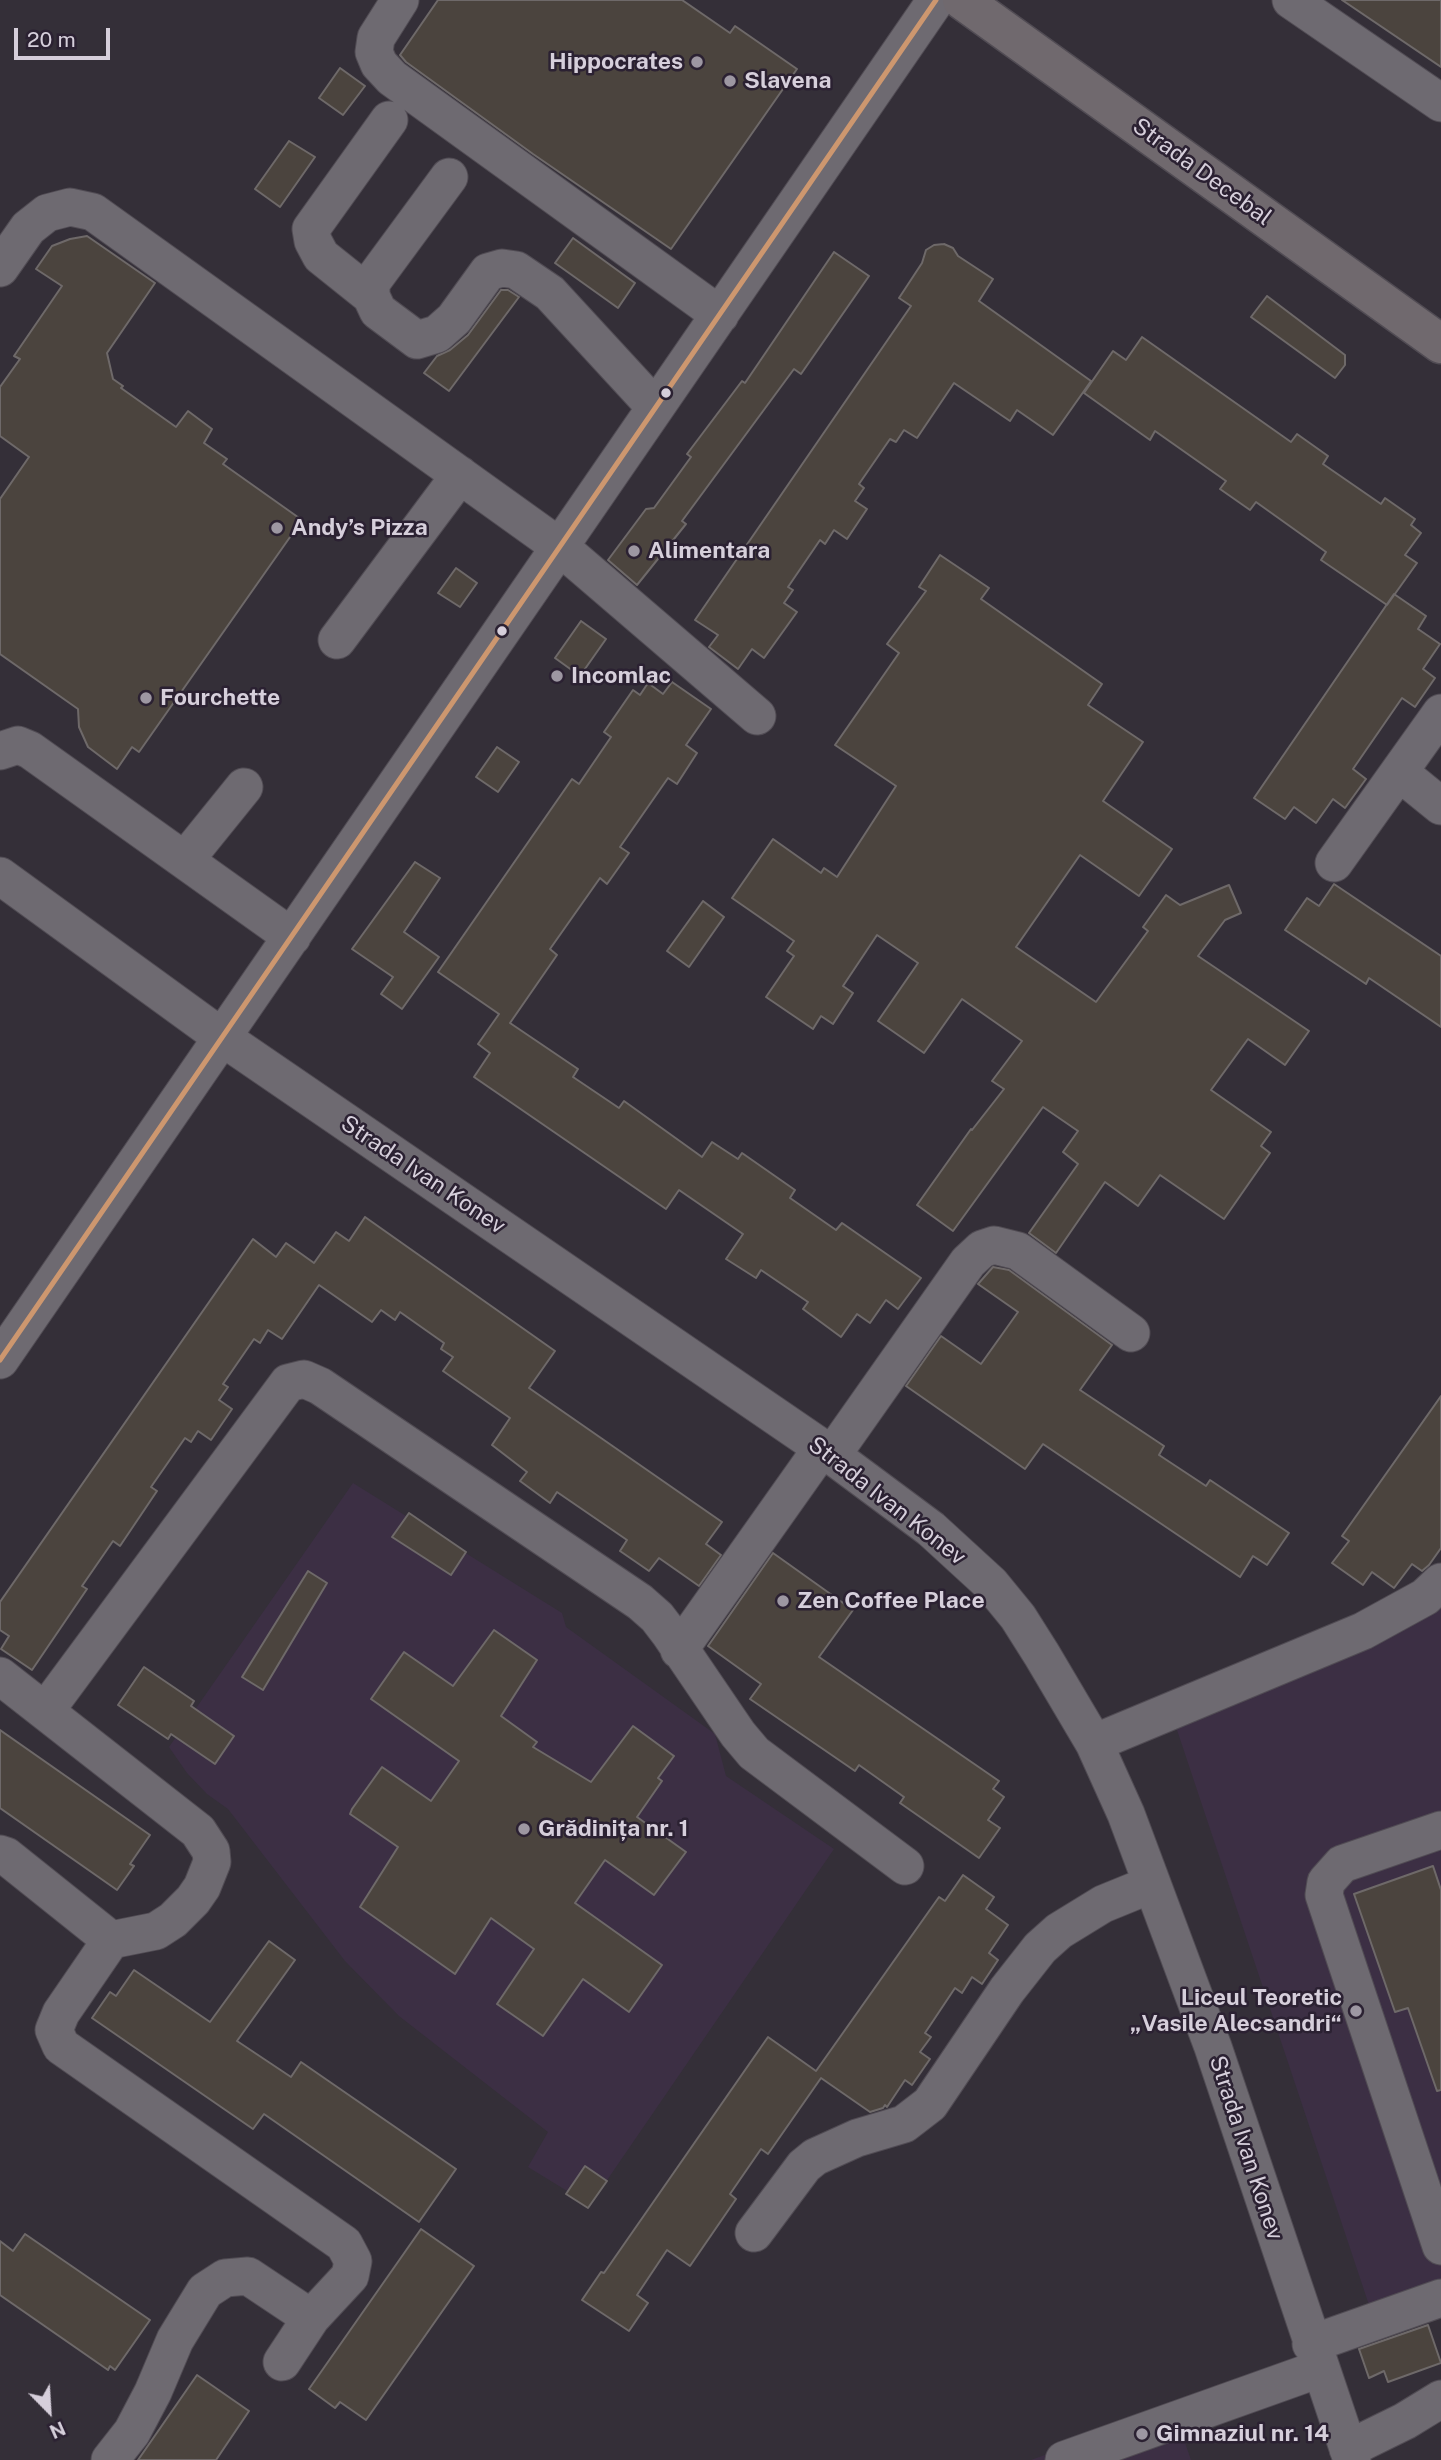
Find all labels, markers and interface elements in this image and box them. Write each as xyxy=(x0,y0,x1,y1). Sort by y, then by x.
scale bar xyxy=(18,14,114,58)
text: 20 m xyxy=(27,27,76,52)
place label: Hippocrates xyxy=(549,48,683,76)
marker: Hippocrates xyxy=(689,54,705,70)
place label: Slavena xyxy=(744,67,831,95)
marker: Slavena xyxy=(722,73,738,89)
street label: Strada Decebal xyxy=(1127,112,1277,232)
unlabelled marker xyxy=(659,386,673,400)
place label: Andy’s Pizza xyxy=(291,514,428,542)
marker: Andy’s Pizza xyxy=(269,520,285,536)
place label: Alimentara xyxy=(648,537,770,565)
marker: Alimentara xyxy=(626,543,642,559)
unlabelled marker xyxy=(495,624,509,638)
place label: Incomlac xyxy=(571,662,671,690)
marker: Incomlac xyxy=(549,668,565,684)
place label: Fourchette xyxy=(160,684,280,712)
marker: Fourchette xyxy=(138,690,154,706)
street label: Strada Ivan Konev xyxy=(336,1110,510,1240)
street label: Strada Ivan Konev xyxy=(803,1431,971,1571)
place label: Zen Coffee Place xyxy=(797,1587,985,1615)
marker: Zen Coffee Place xyxy=(775,1593,791,1609)
place label: Grădinița nr. 1 xyxy=(538,1815,689,1843)
marker: Grădinița nr. 1 xyxy=(516,1821,532,1837)
place label: Liceul Teoretic „Vasile Alecsandri“ xyxy=(1130,1984,1342,2038)
marker: Liceul Teoretic „Vasile Alecsandri“ xyxy=(1348,2003,1364,2019)
street label: Strada Ivan Konev xyxy=(1203,2052,1289,2244)
north arrow xyxy=(14,2376,84,2446)
text: N xyxy=(46,2417,69,2443)
place label: Gimnaziul nr. 14 xyxy=(1156,2420,1329,2448)
marker: Gimnaziul nr. 14 xyxy=(1134,2426,1150,2442)

